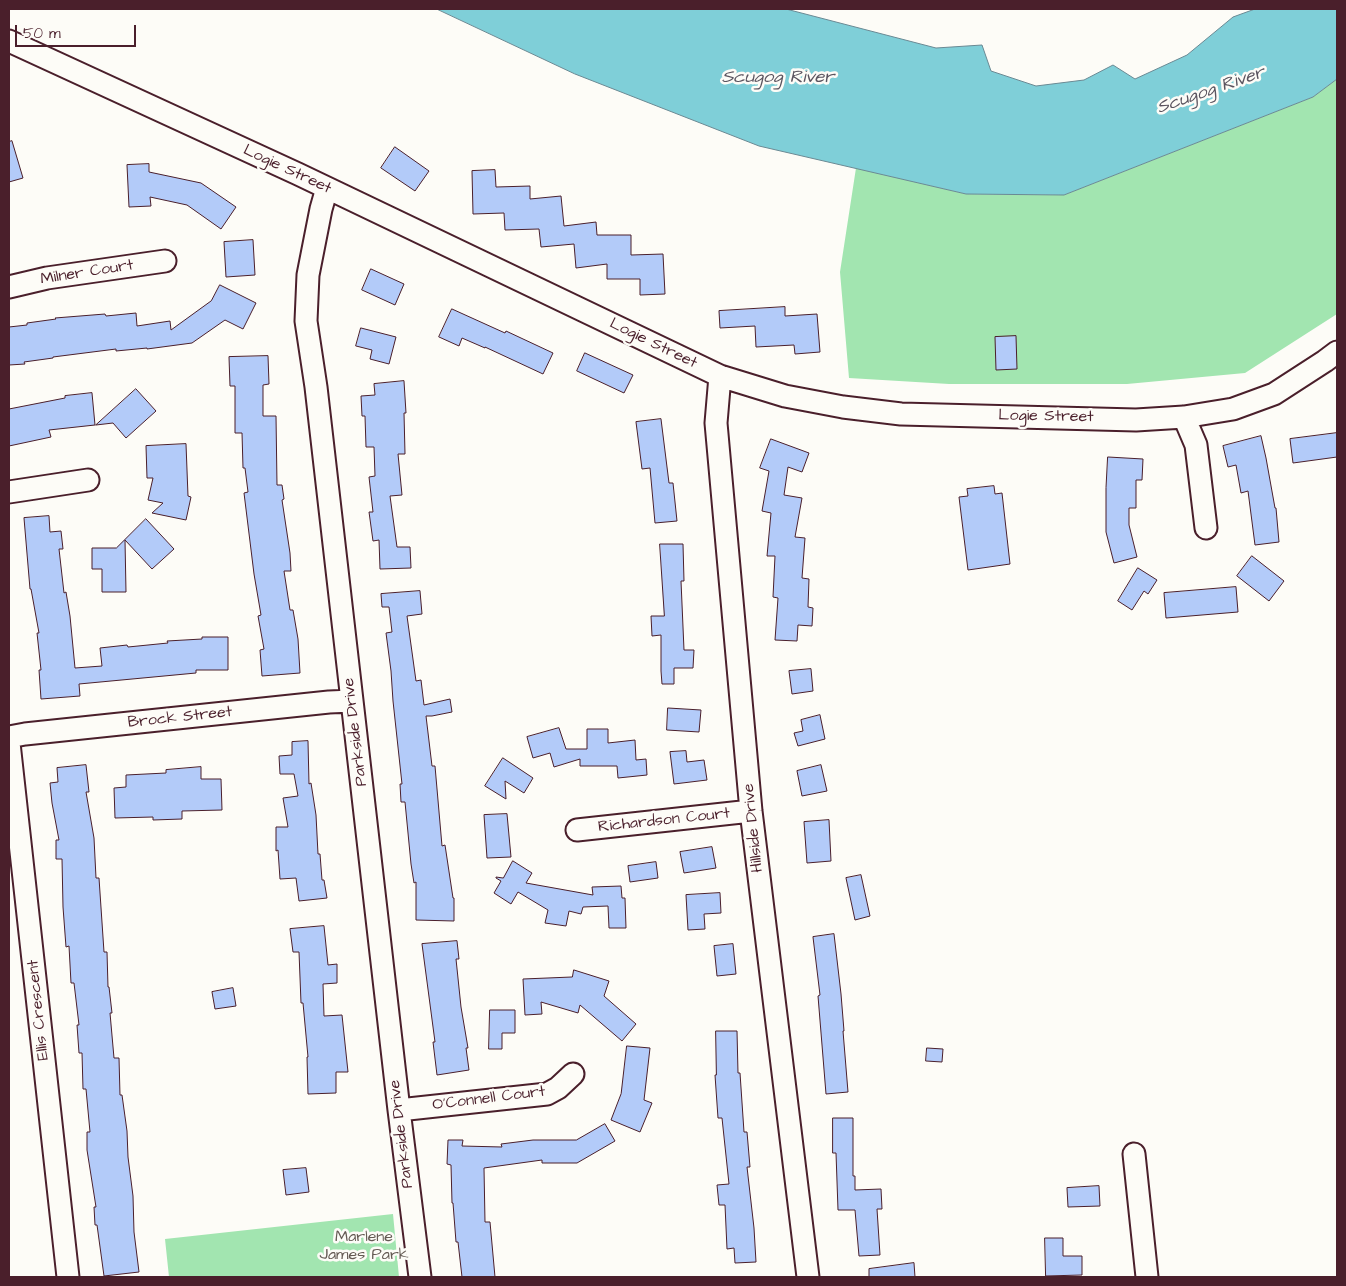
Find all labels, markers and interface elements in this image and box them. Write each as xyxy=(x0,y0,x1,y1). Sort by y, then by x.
scale bar xyxy=(18,15,139,47)
text: 50 m xyxy=(23,23,61,44)
water label: Scugog River xyxy=(1154,62,1268,120)
water label: Scugog River xyxy=(722,67,834,89)
street label: Logie Street xyxy=(240,141,334,199)
street label: Milner Court xyxy=(39,256,135,290)
street label: Logie Street xyxy=(606,315,700,373)
street label: Logie Street xyxy=(998,407,1094,427)
street label: Parkside Drive xyxy=(340,677,372,787)
street label: Brock Street xyxy=(127,703,233,733)
street label: Hillside Drive xyxy=(740,783,768,873)
street label: Richardson Court xyxy=(597,805,731,837)
street label: Ellis Crescent xyxy=(24,959,54,1061)
street label: Parkside Drive xyxy=(386,1079,418,1189)
street label: O'Connell Court xyxy=(432,1083,546,1115)
park label: Marlene James Park xyxy=(319,1228,409,1266)

